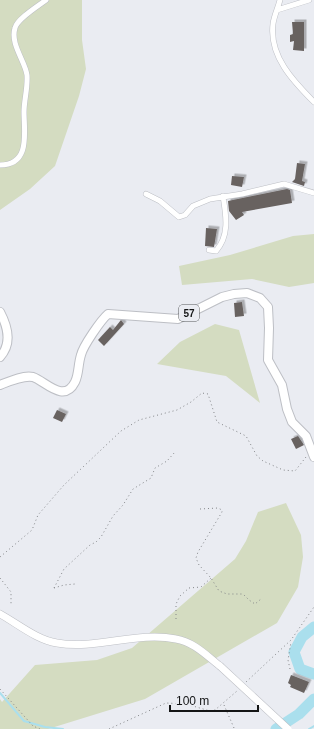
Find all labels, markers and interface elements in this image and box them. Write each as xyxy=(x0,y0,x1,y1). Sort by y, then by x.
road number: 57 xyxy=(179,305,199,321)
scale bar xyxy=(170,687,258,713)
text: 100 m xyxy=(176,694,209,708)

